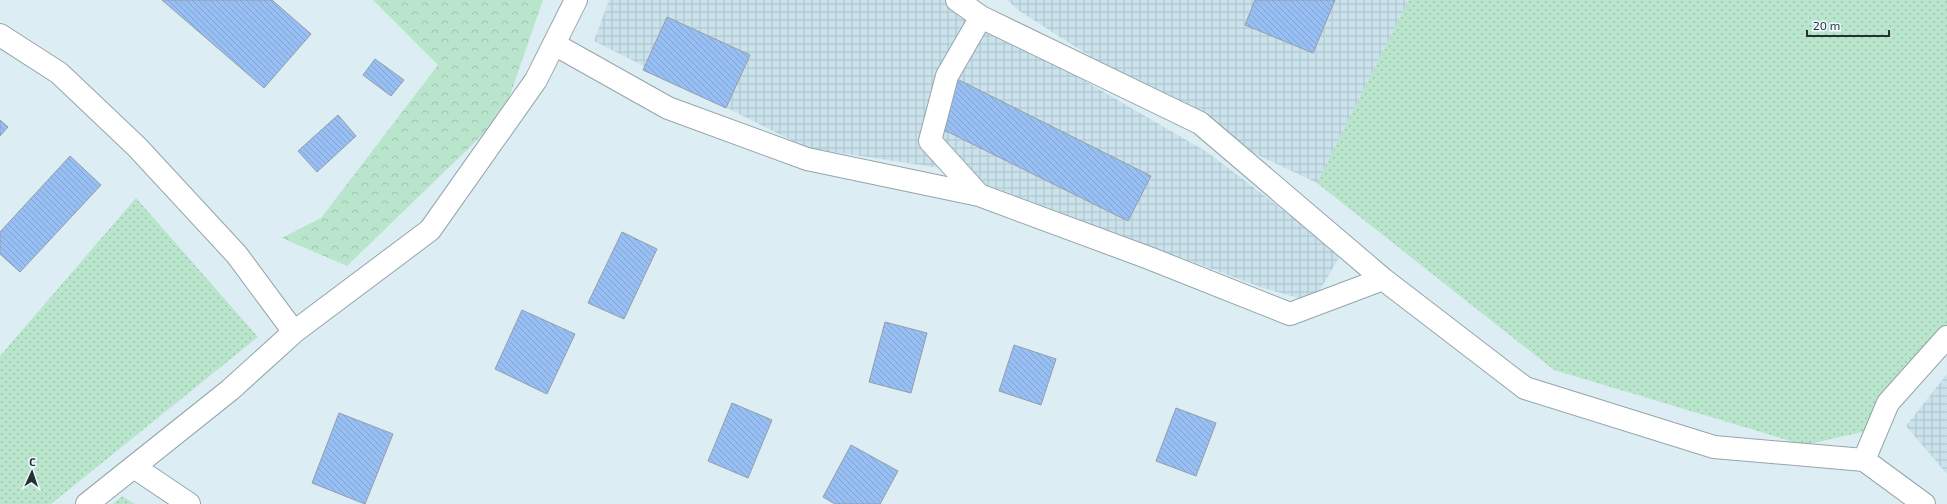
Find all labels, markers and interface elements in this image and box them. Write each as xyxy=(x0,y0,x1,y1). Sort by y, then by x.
scale bar xyxy=(1807,12,1889,38)
text: 20 m xyxy=(1813,18,1840,32)
north arrow xyxy=(12,452,52,492)
text: С xyxy=(29,455,37,468)

